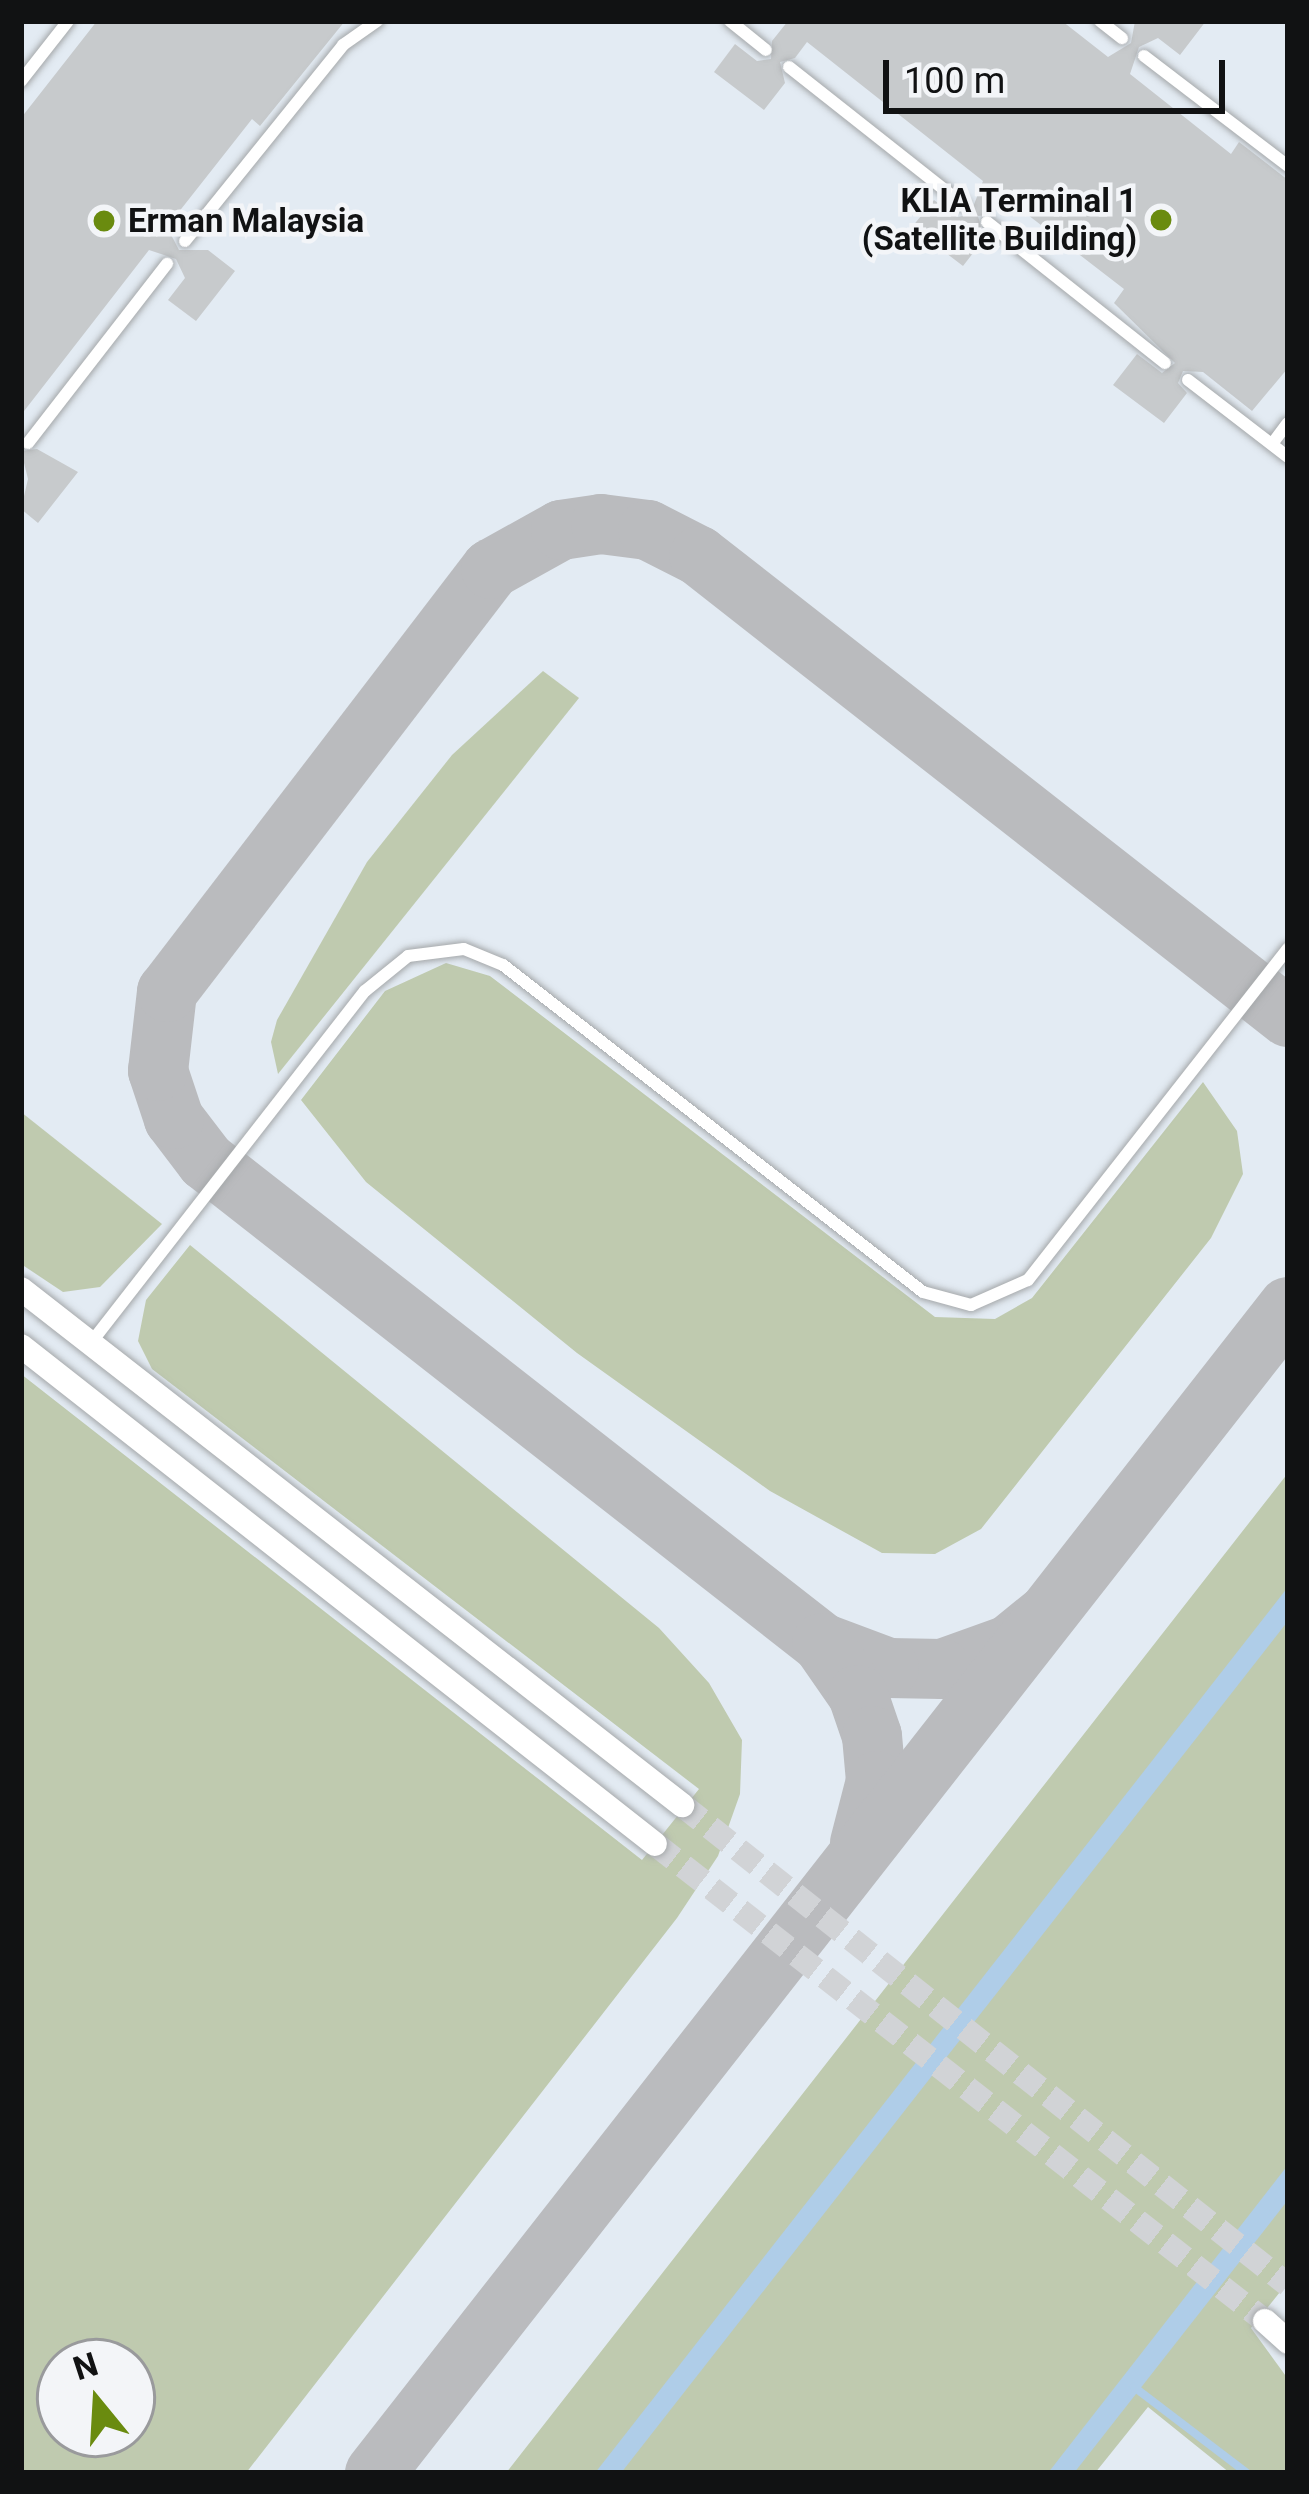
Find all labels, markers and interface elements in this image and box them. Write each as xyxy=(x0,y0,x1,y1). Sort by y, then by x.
scale bar xyxy=(889,36,1231,110)
text: 100 m xyxy=(904,60,1005,102)
place label: KLIA Terminal 1 (Satellite Building) xyxy=(862,181,1137,259)
place label: Erman Malaysia xyxy=(128,201,364,241)
marker: KLIA Terminal 1 (Satellite Building) xyxy=(1148,207,1174,233)
marker: Erman Malaysia xyxy=(91,208,117,234)
north arrow xyxy=(36,2338,156,2458)
text: N xyxy=(69,2344,103,2388)

